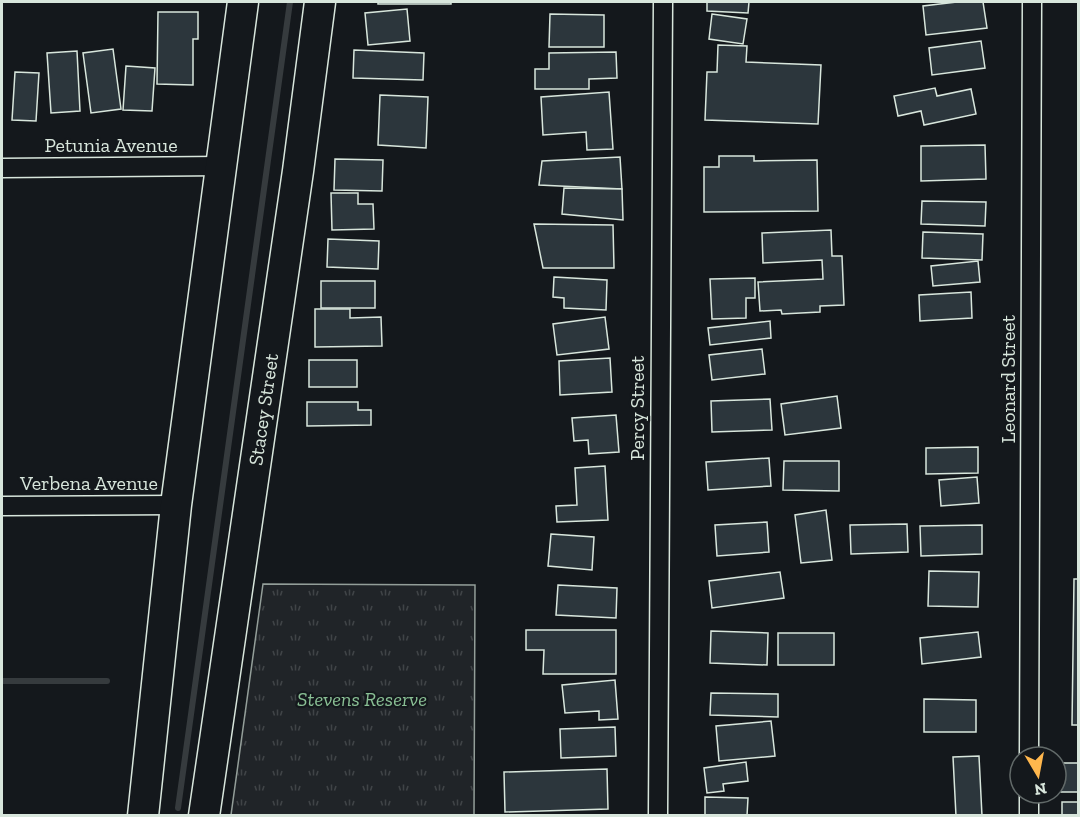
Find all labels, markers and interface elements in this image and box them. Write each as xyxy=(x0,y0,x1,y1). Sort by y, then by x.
street label: Petunia Avenue xyxy=(44,133,178,157)
street label: Leonard Street xyxy=(996,314,1020,443)
street label: Stacey Street xyxy=(243,351,283,467)
street label: Percy Street xyxy=(625,355,649,461)
street label: Verbena Avenue xyxy=(19,471,158,495)
park label: Stevens Reserve xyxy=(297,687,427,711)
north arrow xyxy=(1008,745,1068,805)
text: N xyxy=(1033,779,1048,800)

